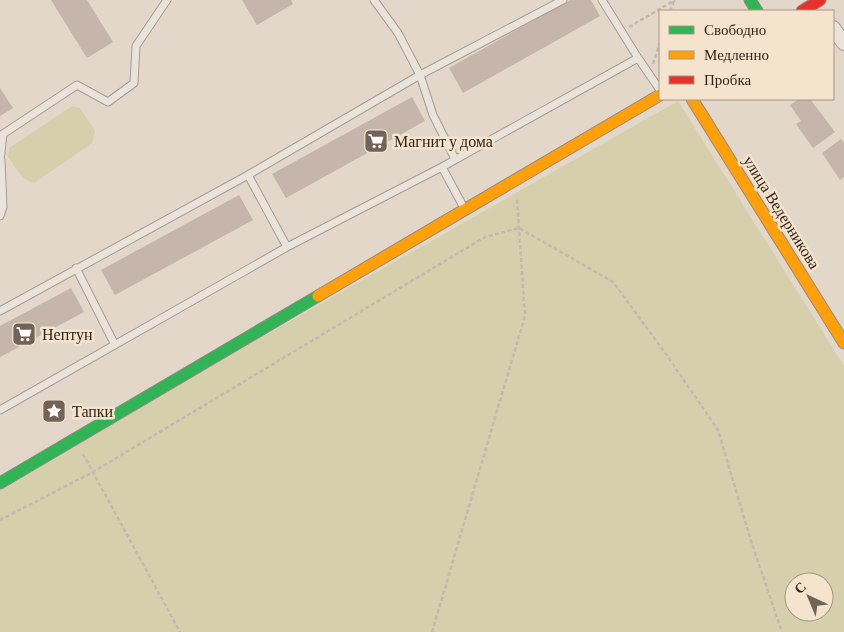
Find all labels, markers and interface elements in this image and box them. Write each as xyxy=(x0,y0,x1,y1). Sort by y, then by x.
legend xyxy=(659,10,834,100)
text: Свободно xyxy=(704,22,766,38)
text: Медленно xyxy=(704,47,769,63)
text: Пробка xyxy=(704,72,752,88)
supermarket icon: Магнит у дома xyxy=(363,128,389,154)
place label: Магнит у дома xyxy=(394,133,493,151)
street label: улица Ведерникова xyxy=(739,153,823,272)
supermarket icon: Нептун xyxy=(11,321,37,347)
place label: Нептун xyxy=(42,326,93,344)
place icon: Тапки xyxy=(41,398,67,424)
place label: Тапки xyxy=(72,403,114,420)
north arrow xyxy=(784,572,834,622)
text: С xyxy=(791,578,809,597)

